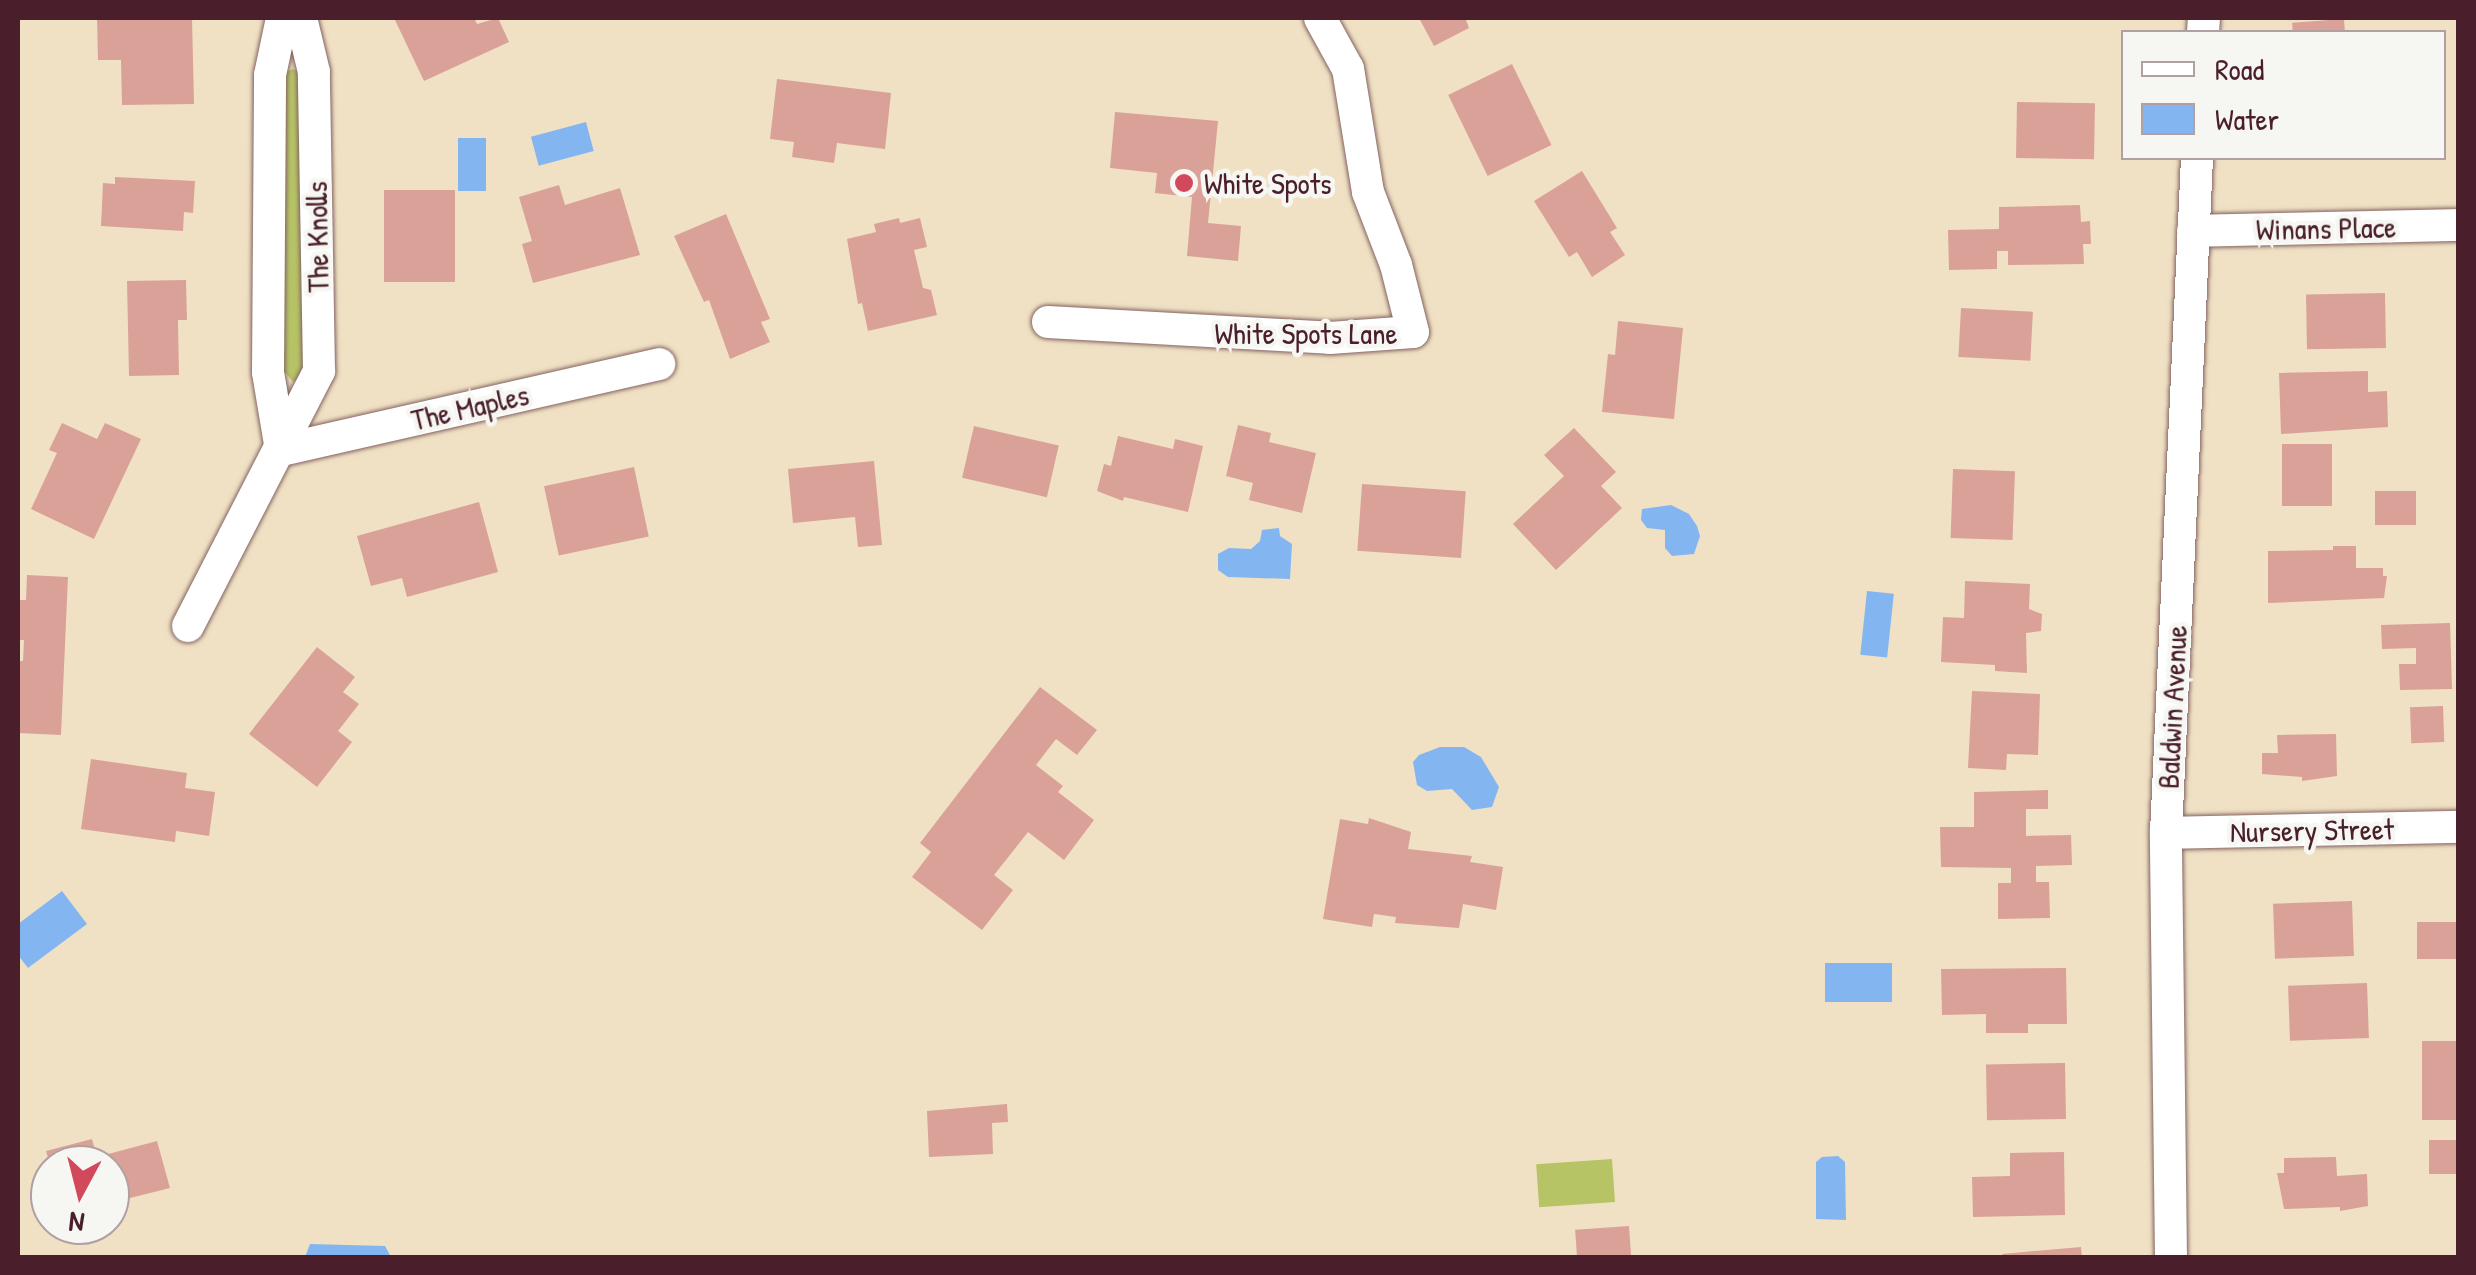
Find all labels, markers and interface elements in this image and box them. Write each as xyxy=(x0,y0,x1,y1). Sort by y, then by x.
legend xyxy=(2121,30,2446,160)
text: Road xyxy=(2215,49,2264,89)
text: Water xyxy=(2215,99,2279,139)
place label: White Spots xyxy=(1204,165,1332,201)
marker: White Spots xyxy=(1173,172,1195,194)
street label: The Knolls xyxy=(298,181,336,293)
street label: Winans Place xyxy=(2256,209,2396,247)
street label: White Spots Lane xyxy=(1215,315,1397,351)
street label: The Maples xyxy=(408,376,532,438)
street label: Baldwin Avenue xyxy=(2150,624,2194,790)
street label: Nursery Street xyxy=(2230,811,2394,849)
north arrow xyxy=(30,1145,130,1245)
text: N xyxy=(67,1203,86,1243)

